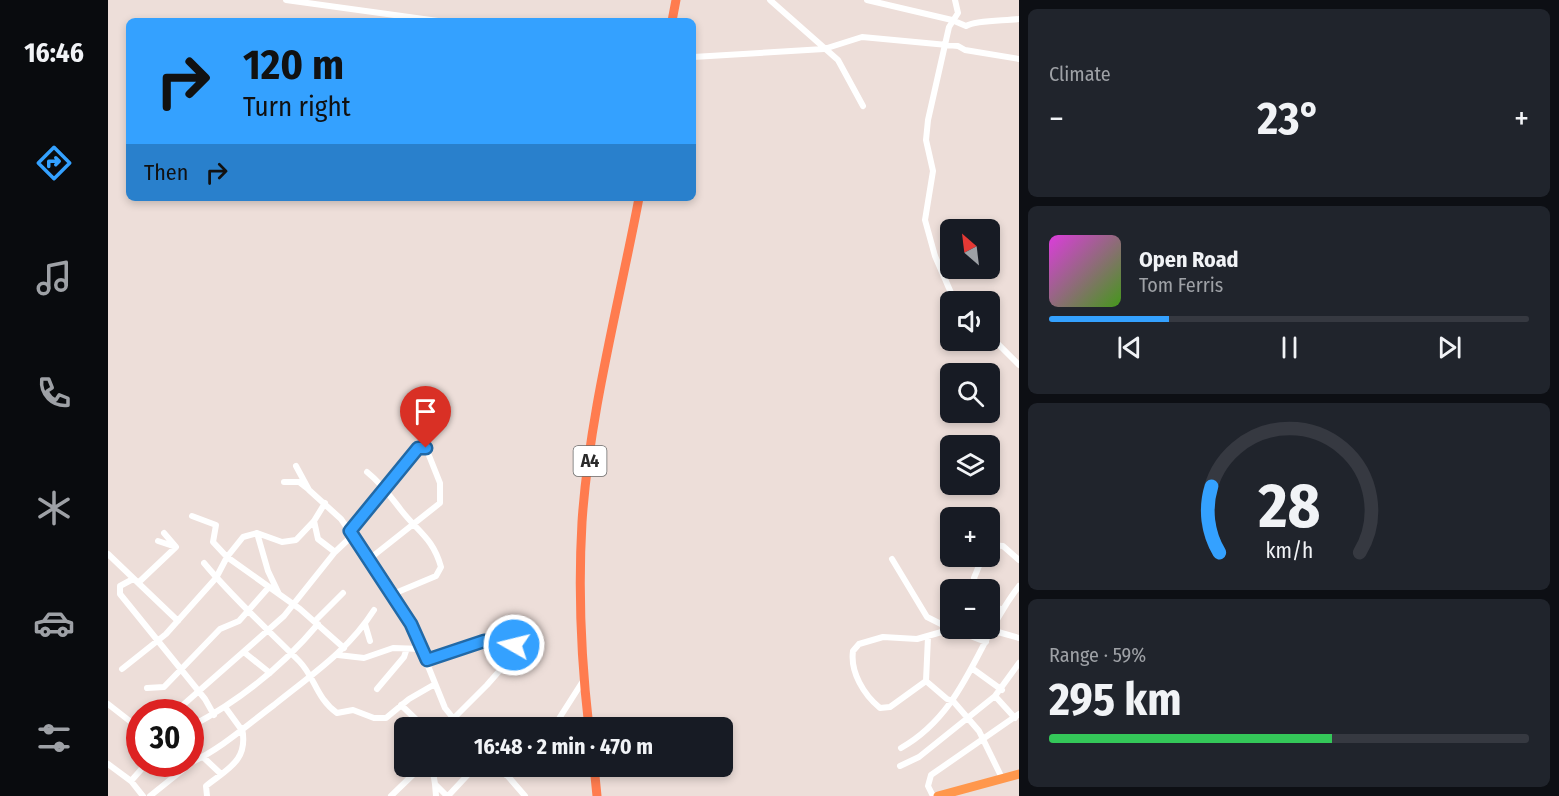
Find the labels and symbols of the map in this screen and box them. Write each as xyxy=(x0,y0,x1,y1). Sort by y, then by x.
north arrow xyxy=(940,219,1000,279)
pin xyxy=(400,386,451,448)
road number: A4 xyxy=(574,446,606,476)
position arrow xyxy=(482,613,546,677)
speed limit sign: 30 xyxy=(126,699,204,777)

